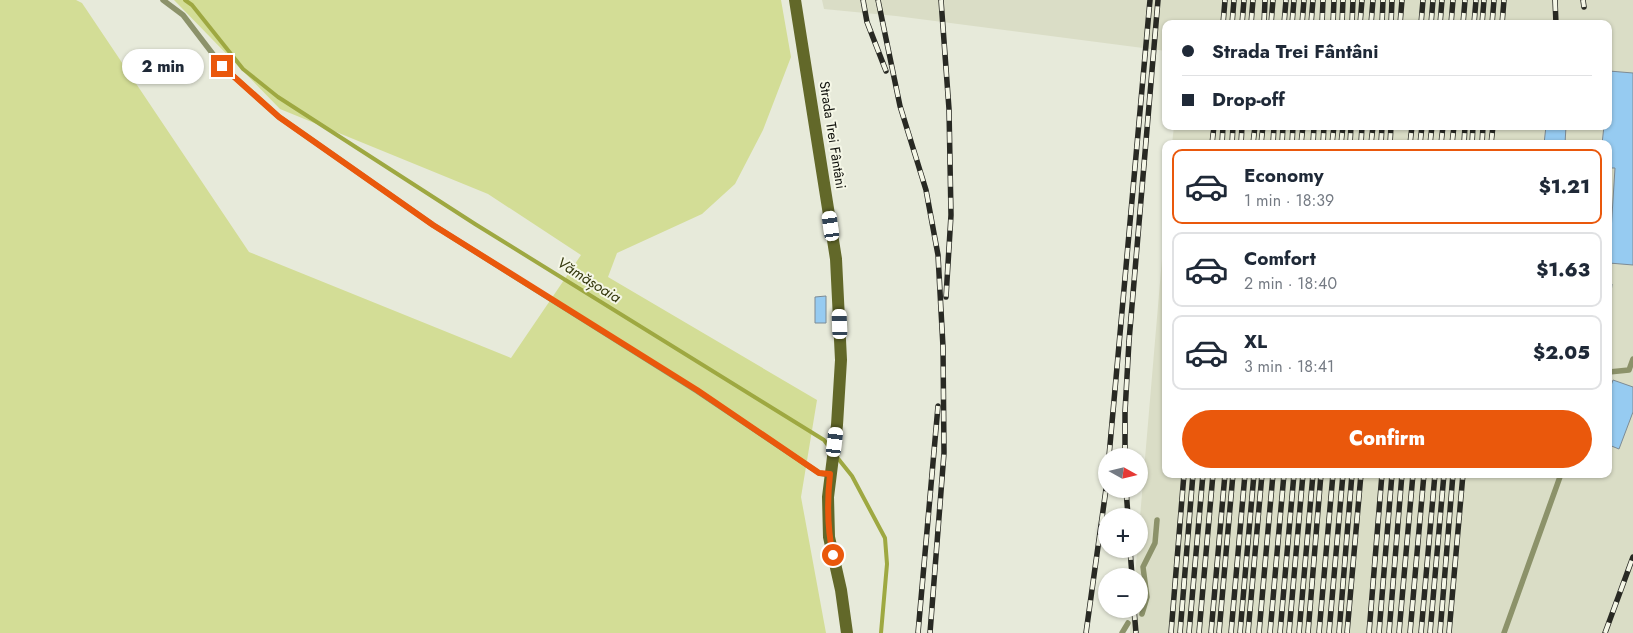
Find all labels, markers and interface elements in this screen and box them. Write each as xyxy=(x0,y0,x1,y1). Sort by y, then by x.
text: Strada Trei Fântâni xyxy=(1212,38,1378,65)
callout: 2 min xyxy=(122,48,204,84)
text: 2 min xyxy=(142,55,184,78)
route end xyxy=(211,55,233,77)
street label: Strada Trei Fântâni xyxy=(815,80,851,190)
text: Drop-off xyxy=(1212,86,1285,113)
text: Economy xyxy=(1244,162,1324,189)
icon: car xyxy=(1184,164,1229,209)
text: $1.21 xyxy=(1539,173,1590,200)
text: 1 min · 18:39 xyxy=(1244,189,1334,212)
car xyxy=(821,210,840,242)
text: Comfort xyxy=(1244,245,1316,272)
icon: car xyxy=(1184,247,1229,292)
water label: Vămășoaia xyxy=(553,252,626,309)
text: $1.63 xyxy=(1536,256,1590,283)
text: 2 min · 18:40 xyxy=(1244,272,1337,295)
car xyxy=(831,309,848,339)
text: XL xyxy=(1244,328,1267,355)
icon: car xyxy=(1184,330,1229,375)
text: $2.05 xyxy=(1533,339,1590,366)
text: 3 min · 18:41 xyxy=(1244,355,1334,378)
button: Confirm xyxy=(1182,410,1592,468)
car xyxy=(825,426,844,458)
north arrow xyxy=(1098,448,1148,498)
map controls xyxy=(1098,448,1148,618)
button: + xyxy=(1098,508,1148,558)
route start xyxy=(822,544,844,566)
button: − xyxy=(1098,568,1148,618)

